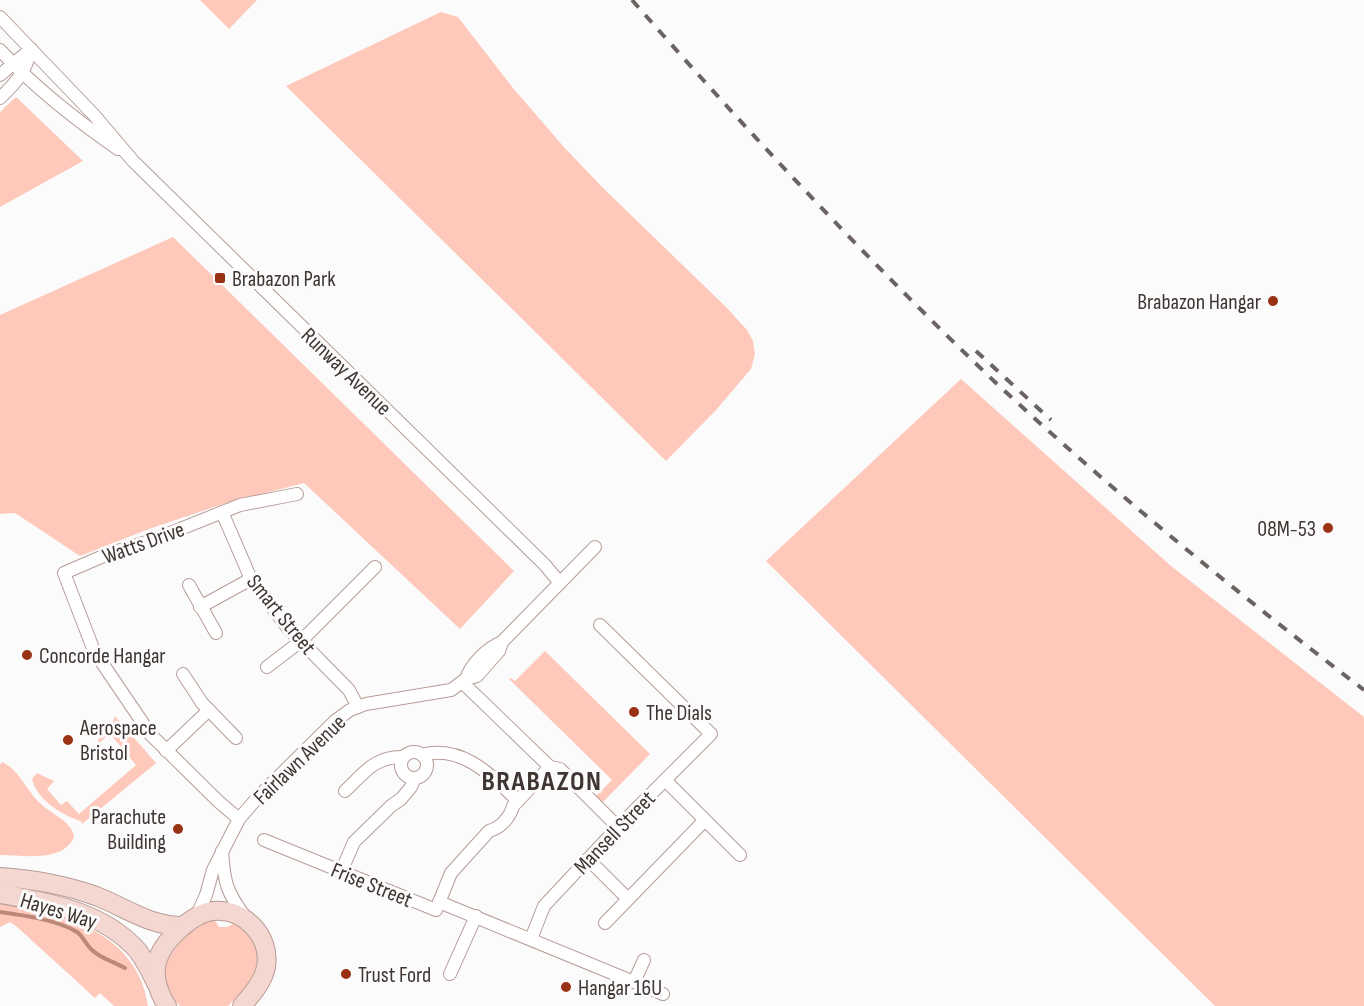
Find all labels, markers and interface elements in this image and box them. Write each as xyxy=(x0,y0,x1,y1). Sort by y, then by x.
place label: Brabazon Park xyxy=(232,266,336,293)
marker: Brabazon Park xyxy=(213,271,227,285)
place label: Brabazon Hangar xyxy=(1137,289,1261,316)
marker: Brabazon Hangar xyxy=(1266,294,1280,308)
street label: Runway Avenue xyxy=(295,322,397,422)
street label: Watts Drive xyxy=(99,516,188,571)
place label: 08M-53 xyxy=(1257,516,1316,543)
marker: 08M-53 xyxy=(1321,521,1335,535)
street label: Smart Street xyxy=(240,569,321,661)
place label: Concorde Hangar xyxy=(39,643,166,670)
marker: Concorde Hangar xyxy=(20,648,34,662)
place label: The Dials xyxy=(646,700,712,727)
marker: The Dials xyxy=(627,705,641,719)
street label: Fairlawn Avenue xyxy=(248,709,352,811)
place label: Aerospace Bristol xyxy=(79,715,157,767)
marker: Aerospace Bristol xyxy=(61,733,75,747)
district label: BRABAZON xyxy=(481,765,603,798)
street label: Mansell Street xyxy=(569,785,662,880)
place label: Parachute Building xyxy=(91,804,166,856)
marker: Parachute Building xyxy=(171,822,185,836)
street label: Frise Street xyxy=(327,857,416,914)
street label: Hayes Way xyxy=(17,887,101,936)
place label: Trust Ford xyxy=(358,962,431,989)
marker: Trust Ford xyxy=(339,967,353,981)
place label: Hangar 16U xyxy=(578,975,662,1002)
marker: Hangar 16U xyxy=(559,980,573,994)

